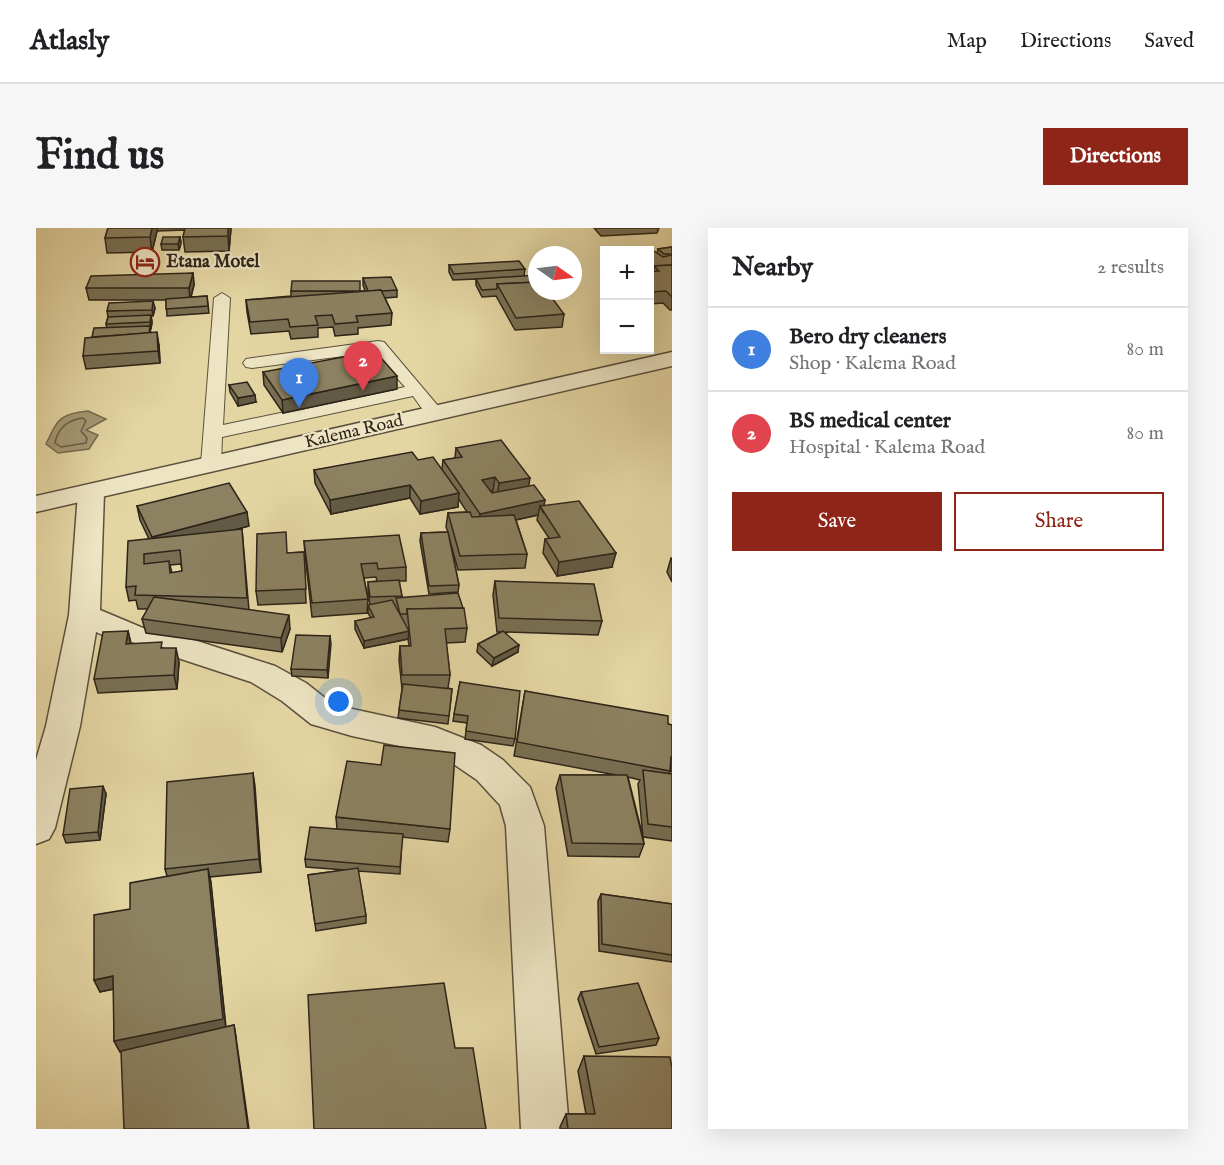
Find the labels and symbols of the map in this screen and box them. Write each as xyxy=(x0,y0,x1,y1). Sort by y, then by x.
hotel icon: Etana Motel xyxy=(129,246,161,278)
north arrow xyxy=(528,246,582,300)
place label: Etana Motel xyxy=(166,251,261,274)
pin: 2 xyxy=(344,342,382,391)
pin: 1 xyxy=(280,358,318,408)
street label: Kalema Road xyxy=(303,409,406,454)
your location xyxy=(324,687,353,716)

